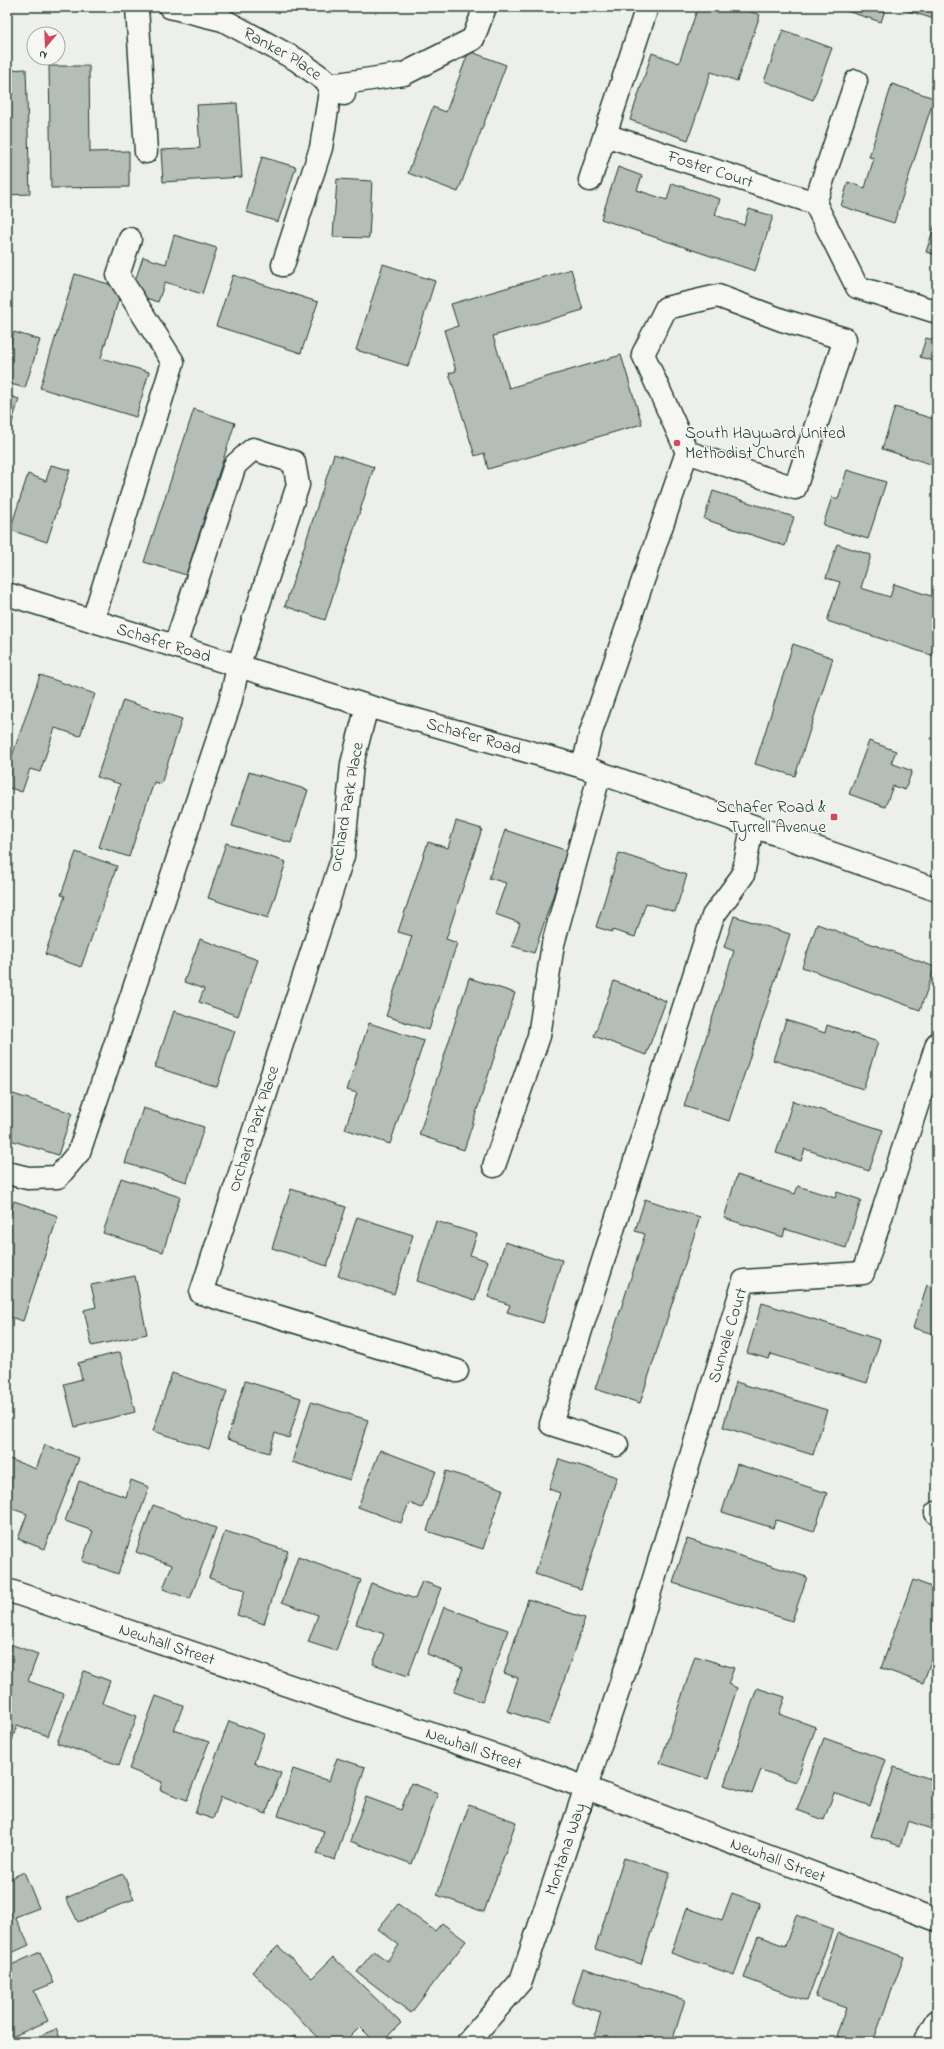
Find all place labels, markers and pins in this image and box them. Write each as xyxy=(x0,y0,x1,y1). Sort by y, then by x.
place label: South Hayward United Methodist Church xyxy=(685,421,846,466)
marker: South Hayward United Methodist Church xyxy=(672,438,682,448)
place label: Schafer Road & Tyrrell Avenue xyxy=(716,795,826,841)
marker: Schafer Road & Tyrrell Avenue xyxy=(829,812,839,822)

